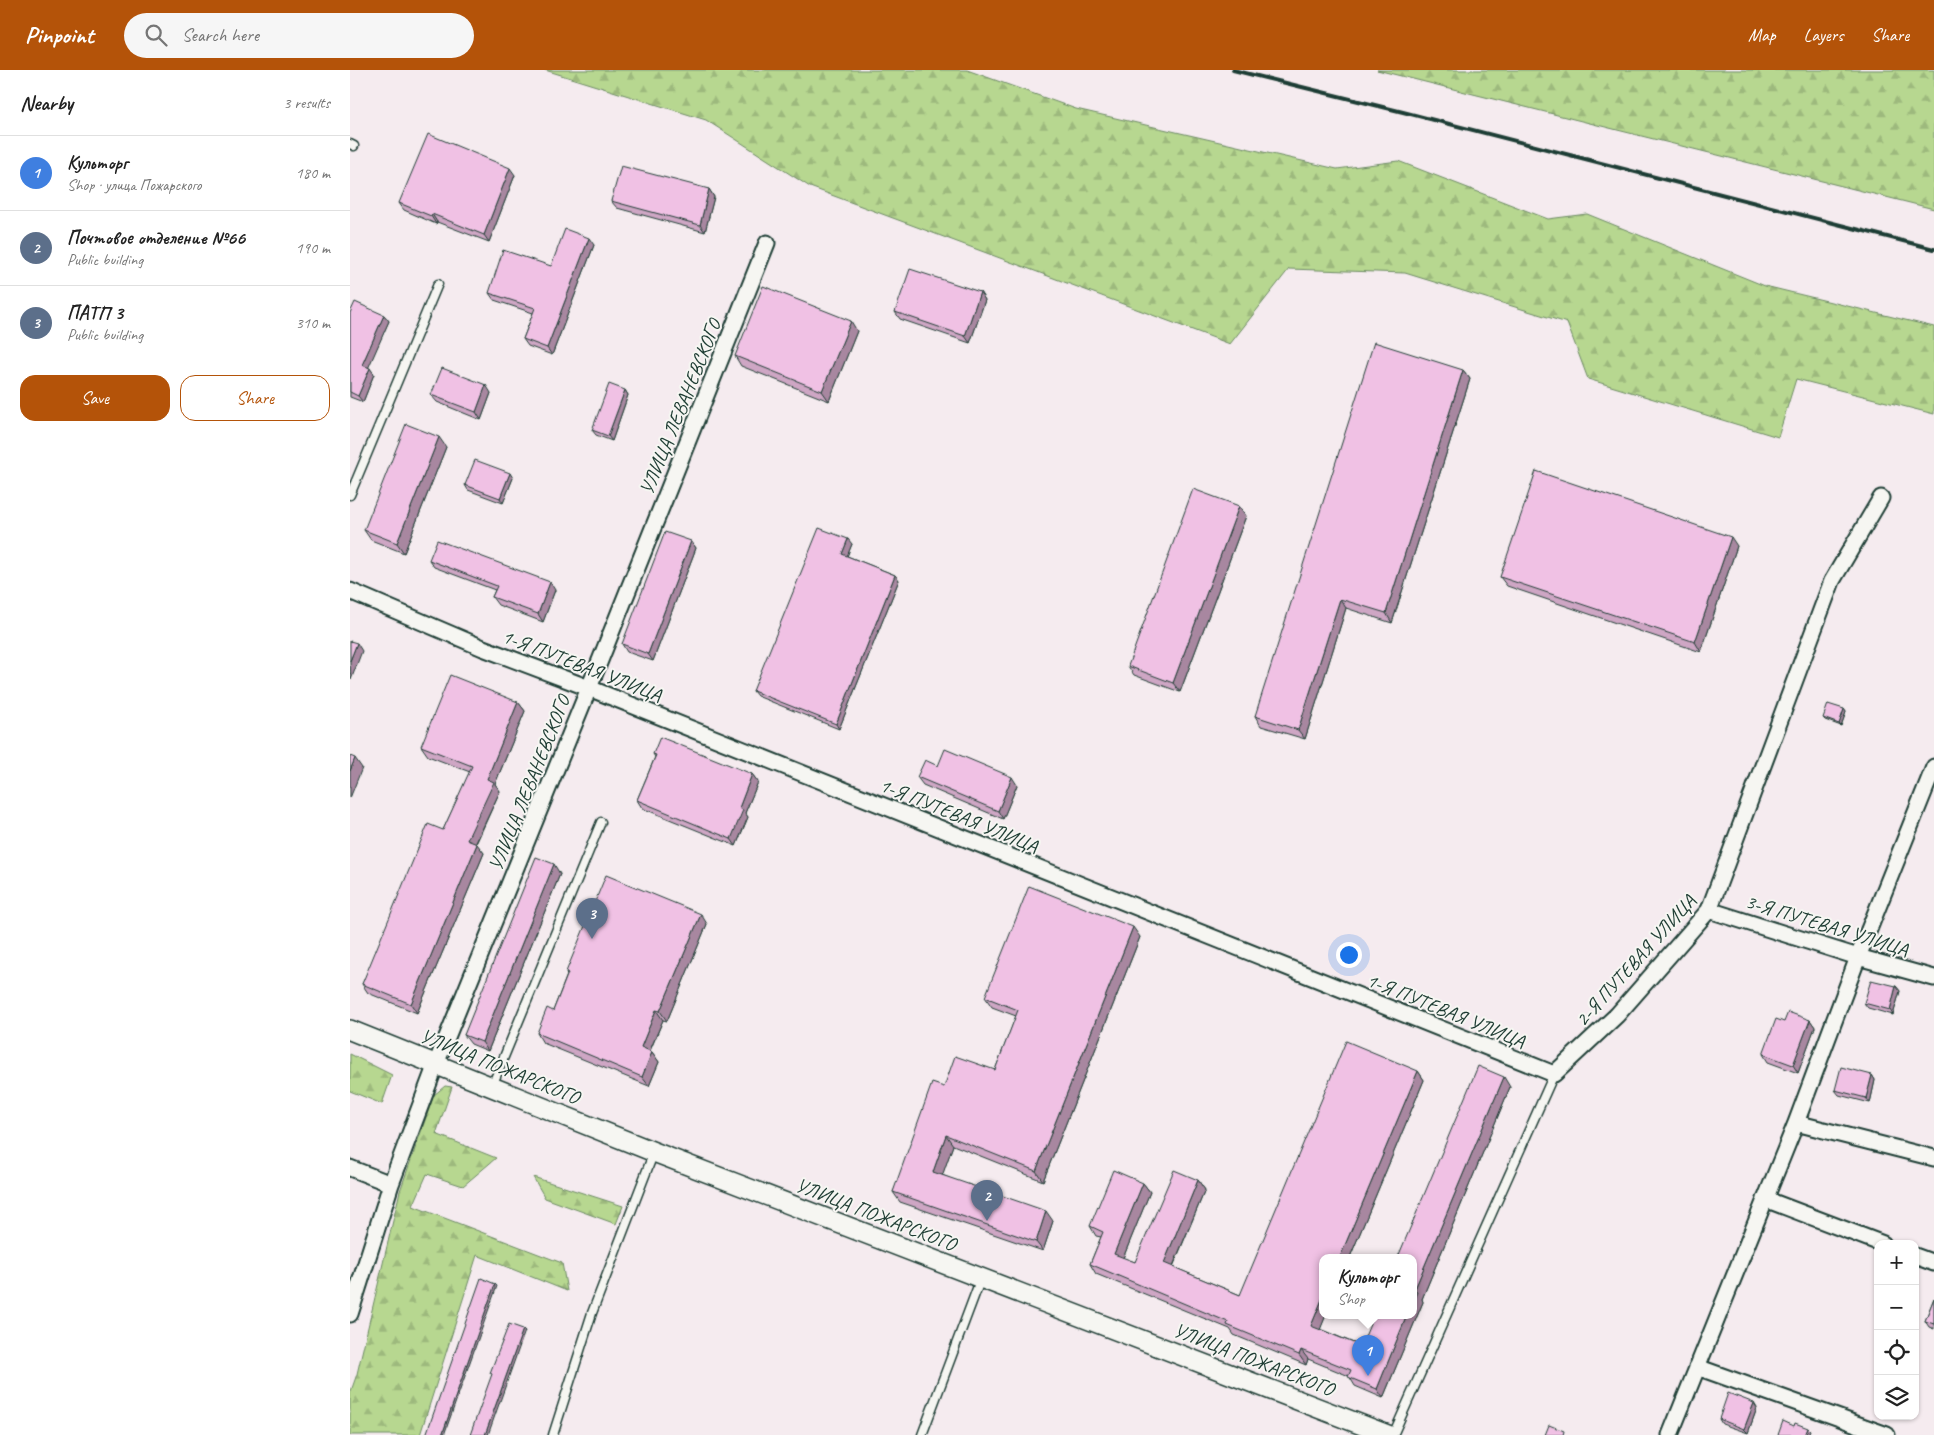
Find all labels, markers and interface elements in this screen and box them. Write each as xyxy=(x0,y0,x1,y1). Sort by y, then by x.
search box xyxy=(124,13,474,58)
text: Pinpoint xyxy=(25,20,94,50)
icon: search xyxy=(142,21,170,49)
text: Search here xyxy=(182,23,259,47)
text: Map xyxy=(1748,24,1776,46)
text: Layers xyxy=(1804,24,1843,46)
text: Share xyxy=(1871,24,1909,46)
text: Nearby xyxy=(20,90,73,116)
text: 3 results xyxy=(283,93,330,113)
text: Культорг xyxy=(67,151,128,175)
text: 1 xyxy=(32,163,40,183)
text: 180 m xyxy=(296,163,330,183)
text: Shop · улица Пожарского xyxy=(67,175,201,195)
text: Почтовое отделение №66 xyxy=(67,226,245,250)
text: 2 xyxy=(32,238,40,258)
text: 190 m xyxy=(296,238,330,258)
text: Public building xyxy=(67,250,143,270)
text: ПАТП 3 xyxy=(67,301,123,325)
text: 3 xyxy=(32,313,40,333)
text: 310 m xyxy=(296,313,330,333)
street label: УЛИЦА ЛЕВАНЕВСКОГО xyxy=(634,314,728,498)
text: Public building xyxy=(67,325,143,345)
button: Save xyxy=(20,375,170,421)
button: Share xyxy=(180,375,330,421)
street label: 1-Я ПУТЕВАЯ УЛИЦА xyxy=(499,624,666,708)
street label: УЛИЦА ЛЕВАНЕВСКОГО xyxy=(483,690,577,874)
street label: 1-Я ПУТЕВАЯ УЛИЦА xyxy=(876,772,1043,859)
street label: 2-Я ПУТЕВАЯ УЛИЦА xyxy=(1570,889,1702,1031)
street label: 3-Я ПУТЕВАЯ УЛИЦА xyxy=(1743,889,1912,962)
pin: 3 xyxy=(576,898,608,939)
your location xyxy=(1336,942,1362,968)
street label: 1-Я ПУТЕВАЯ УЛИЦА xyxy=(1363,967,1530,1054)
street label: УЛИЦА ПОЖАРСКОГО xyxy=(416,1023,585,1111)
street label: УЛИЦА ПОЖАРСКОГО xyxy=(792,1172,961,1257)
pin: 2 xyxy=(971,1180,1003,1221)
map controls xyxy=(1874,1240,1919,1420)
button: + xyxy=(1874,1240,1919,1285)
popup xyxy=(1319,1254,1417,1319)
text: Культорг xyxy=(1338,1265,1398,1289)
button: − xyxy=(1874,1285,1919,1330)
text: Shop xyxy=(1338,1289,1365,1309)
street label: УЛИЦА ПОЖАРСКОГО xyxy=(1170,1317,1339,1402)
button: locate xyxy=(1874,1330,1919,1375)
pin: 1 xyxy=(1352,1335,1384,1376)
button: layers xyxy=(1874,1375,1919,1420)

